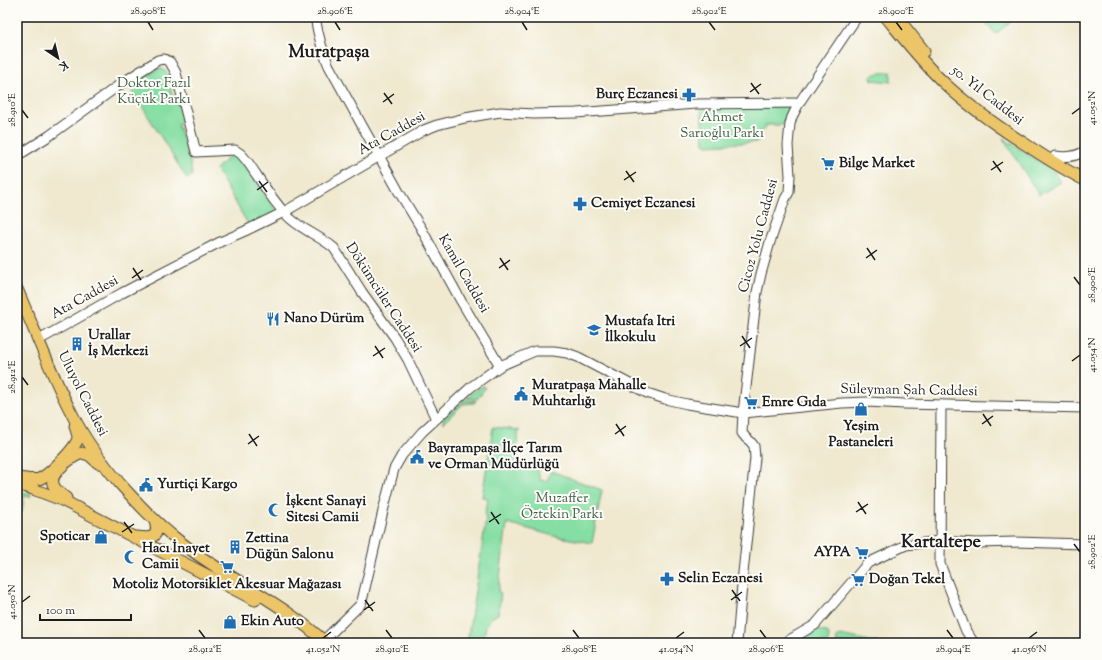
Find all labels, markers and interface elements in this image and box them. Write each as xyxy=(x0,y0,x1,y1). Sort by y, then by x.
text: 28.908°E xyxy=(130,4,166,19)
text: 28.906°E xyxy=(317,4,353,19)
text: 28.904°E xyxy=(504,4,540,19)
text: 28.902°E xyxy=(691,4,727,19)
text: 28.900°E xyxy=(878,4,914,19)
north arrow xyxy=(38,38,78,78)
district label: Muratpaşa xyxy=(288,40,370,66)
text: K xyxy=(55,56,72,74)
street label: 50. Yıl Caddesi xyxy=(946,61,1027,131)
park label: Doktor Fazıl Küçük Parkı xyxy=(117,74,191,110)
place label: Burç Eczanesi xyxy=(596,85,678,105)
pharmacy icon: Burç Eczanesi xyxy=(681,87,697,103)
text: 41.052°N xyxy=(1085,91,1100,125)
text: 28.910°E xyxy=(5,93,20,127)
street label: Ata Caddesi xyxy=(355,107,429,161)
park label: Ahmet Sarıoğlu Parkı xyxy=(680,108,764,144)
place label: Bilge Market xyxy=(839,154,915,174)
supermarket icon: Bilge Market xyxy=(820,156,836,172)
street label: Cicoz Yolu Caddesi xyxy=(734,177,784,295)
place label: Cemiyet Eczanesi xyxy=(591,194,696,214)
pharmacy icon: Cemiyet Eczanesi xyxy=(572,196,588,212)
street label: Kamil Caddesi xyxy=(432,231,494,317)
street label: Dökümcüler Caddesi xyxy=(340,239,426,357)
text: 28.900°E xyxy=(1085,267,1100,303)
street label: Ata Caddesi xyxy=(48,271,122,325)
place label: Nano Dürüm xyxy=(284,309,365,329)
restaurant icon: Nano Dürüm xyxy=(265,311,281,327)
place label: Mustafa Itri İlkokulu xyxy=(605,312,675,348)
school or university icon: Mustafa Itri İlkokulu xyxy=(586,322,602,338)
place label: Urallar İş Merkezi xyxy=(88,326,149,362)
building icon: Urallar İş Merkezi xyxy=(69,336,85,352)
text: 41.054°N xyxy=(1085,338,1100,372)
street label: Uluyol Caddesi xyxy=(52,348,112,440)
text: 28.912°E xyxy=(5,360,20,394)
place label: Muratpaşa Mahalle Muhtarlığı xyxy=(532,376,647,412)
street label: Süleyman Şah Caddesi xyxy=(840,380,978,402)
public building icon: Muratpaşa Mahalle Muhtarlığı xyxy=(513,386,529,402)
place label: Emre Gıda xyxy=(762,393,827,413)
supermarket icon: Emre Gıda xyxy=(743,395,759,411)
shop icon: Yeşim Pastaneleri xyxy=(853,401,869,417)
place label: Yeşim Pastaneleri xyxy=(828,417,894,453)
place label: Bayrampaşa İlçe Tarım ve Orman Müdürlüğü xyxy=(428,439,563,475)
public building icon: Bayrampaşa İlçe Tarım ve Orman Müdürlüğü xyxy=(409,449,425,465)
place label: Yurtiçi Kargo xyxy=(157,475,238,495)
public building icon: Yurtiçi Kargo xyxy=(138,477,154,493)
park label: Muzaffer Öztekin Parkı xyxy=(521,489,603,525)
place label: İşkent Sanayi Sitesi Camii xyxy=(286,492,366,528)
mosque icon: İşkent Sanayi Sitesi Camii xyxy=(267,502,283,518)
place label: Spoticar xyxy=(40,527,91,547)
shop icon: Spoticar xyxy=(93,529,109,545)
place label: Zettina Düğün Salonu xyxy=(246,529,335,565)
district label: Kartaltepe xyxy=(901,530,982,556)
text: 28.902°E xyxy=(1085,534,1100,570)
place label: Hacı İnayet Camii xyxy=(142,539,210,575)
building icon: Zettina Düğün Salonu xyxy=(227,539,243,555)
place label: AYPA xyxy=(814,543,852,563)
supermarket icon: AYPA xyxy=(854,545,870,561)
mosque icon: Hacı İnayet Camii xyxy=(123,549,139,565)
supermarket icon: Motoliz Motorsiklet Akesuar Mağazası xyxy=(219,559,235,575)
place label: Selin Eczanesi xyxy=(678,569,763,589)
place label: Doğan Tekel xyxy=(869,570,945,590)
pharmacy icon: Selin Eczanesi xyxy=(659,571,675,587)
supermarket icon: Doğan Tekel xyxy=(850,572,866,588)
place label: Motoliz Motorsiklet Akesuar Mağazası xyxy=(113,575,341,595)
text: 41.050°N xyxy=(5,584,20,620)
scale bar xyxy=(40,596,131,622)
text: 100 m xyxy=(46,602,75,620)
place label: Ekin Auto xyxy=(241,612,304,632)
shop icon: Ekin Auto xyxy=(222,614,238,630)
text: 28.912°E xyxy=(188,642,222,657)
text: 41.052°N xyxy=(306,642,340,657)
text: 28.910°E xyxy=(375,642,409,657)
text: 28.908°E xyxy=(561,642,597,657)
text: 41.054°N xyxy=(659,642,693,657)
text: 28.906°E xyxy=(748,642,784,657)
text: 28.904°E xyxy=(935,642,971,657)
text: 41.056°N xyxy=(1012,642,1046,657)

